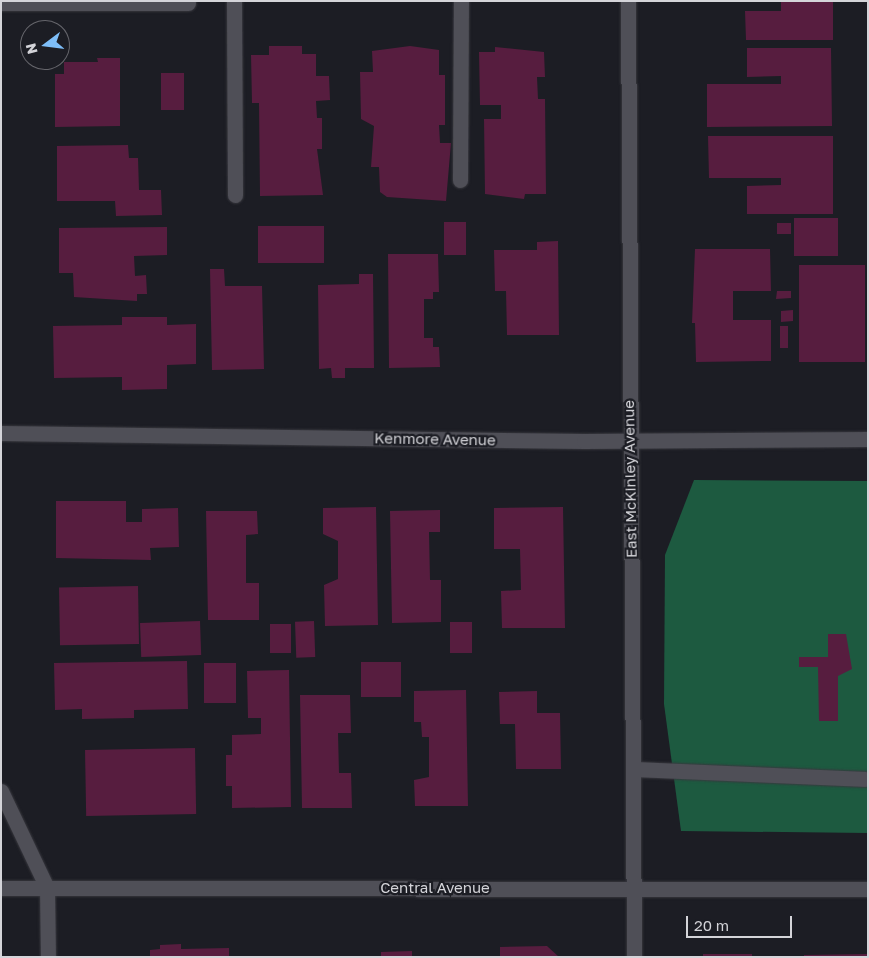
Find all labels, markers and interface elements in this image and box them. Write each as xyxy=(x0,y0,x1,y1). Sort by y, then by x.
north arrow xyxy=(20,20,70,70)
text: N xyxy=(21,41,41,56)
street label: East McKinley Avenue xyxy=(620,400,640,558)
street label: Kenmore Avenue xyxy=(374,429,496,449)
street label: Central Avenue xyxy=(380,879,490,897)
scale bar xyxy=(689,906,795,938)
text: 20 m xyxy=(694,916,729,934)

